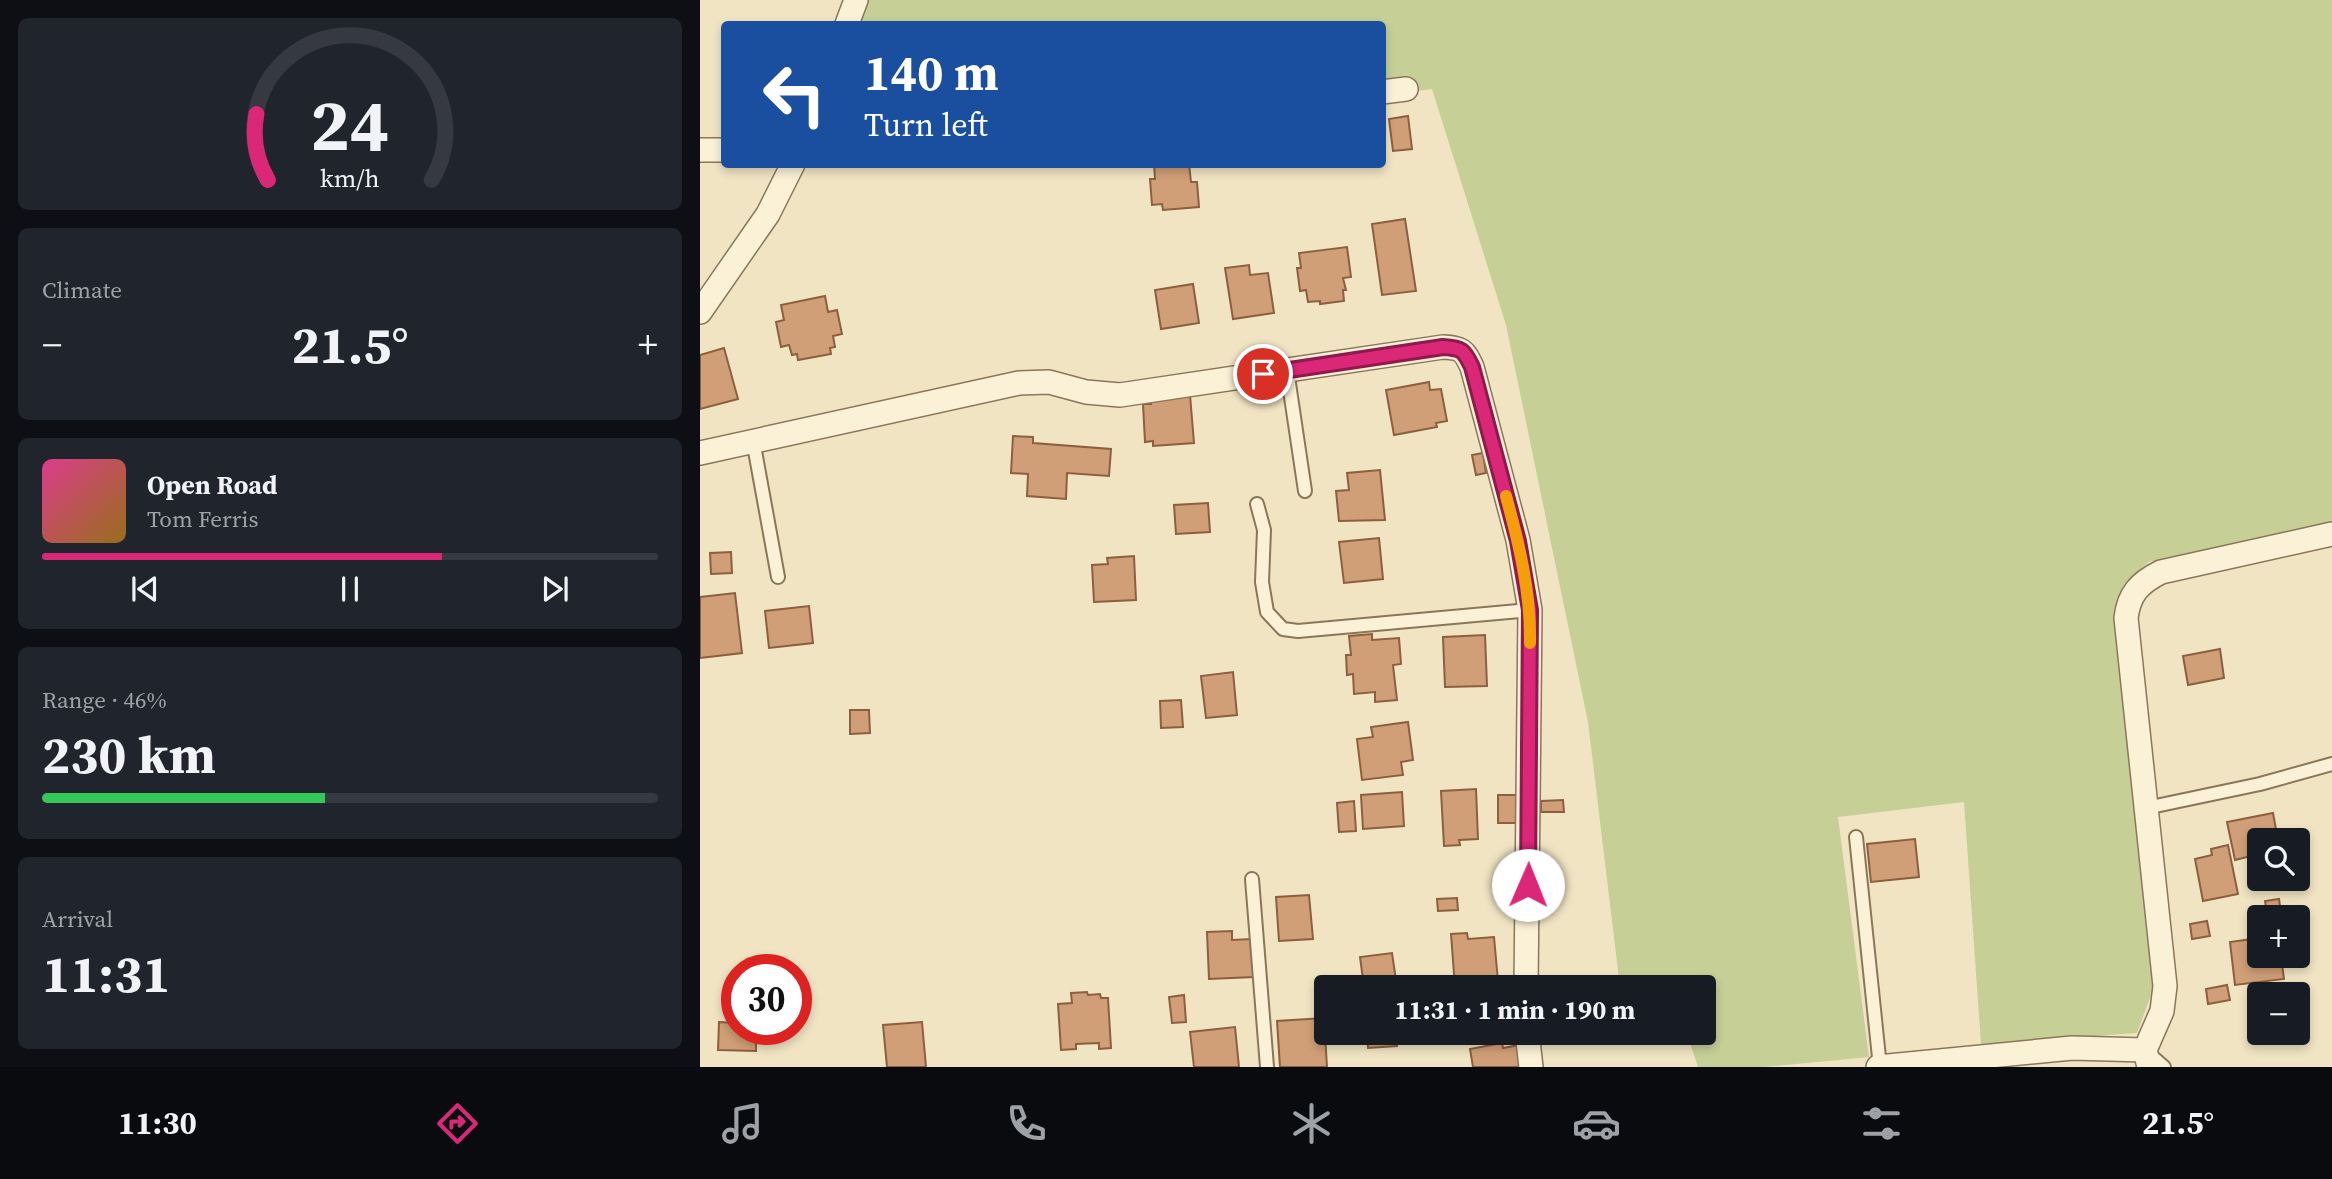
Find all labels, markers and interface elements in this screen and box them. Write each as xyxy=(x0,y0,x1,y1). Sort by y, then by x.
text: 140 m xyxy=(864,39,999,106)
icon: left xyxy=(749,49,840,140)
text: 24 xyxy=(311,75,389,174)
text: Turn left xyxy=(864,103,988,147)
text: km/h xyxy=(320,161,380,195)
text: Climate xyxy=(42,274,122,306)
text: 21.5° xyxy=(291,309,409,380)
text: − xyxy=(42,319,62,371)
text: + xyxy=(638,319,658,371)
pin xyxy=(1233,344,1293,404)
icon: arrive xyxy=(1244,355,1282,393)
text: Open Road xyxy=(147,467,278,503)
text: Tom Ferris xyxy=(147,503,258,535)
icon: previous xyxy=(126,570,164,608)
icon: pause xyxy=(331,570,369,608)
icon: next xyxy=(536,570,574,608)
text: Range · 46% xyxy=(42,684,167,716)
text: 230 km xyxy=(42,719,216,790)
map controls xyxy=(2247,828,2310,1045)
button: search xyxy=(2247,828,2310,891)
position arrow xyxy=(1491,848,1565,922)
text: Arrival xyxy=(42,903,113,935)
button: + xyxy=(2247,905,2310,968)
text: 11:31 xyxy=(42,938,170,1009)
speed limit sign: 30 xyxy=(721,954,812,1045)
button: − xyxy=(2247,982,2310,1045)
text: 11:31 · 1 min · 190 m xyxy=(1395,992,1635,1028)
icon: directions xyxy=(433,1099,482,1148)
icon: music xyxy=(718,1099,767,1148)
icon: phone xyxy=(1002,1099,1051,1148)
icon: climate xyxy=(1287,1099,1336,1148)
icon: car xyxy=(1572,1099,1621,1148)
icon: filters xyxy=(1857,1099,1906,1148)
text: 11:30 xyxy=(118,1101,197,1145)
text: 21.5° xyxy=(2142,1101,2214,1145)

